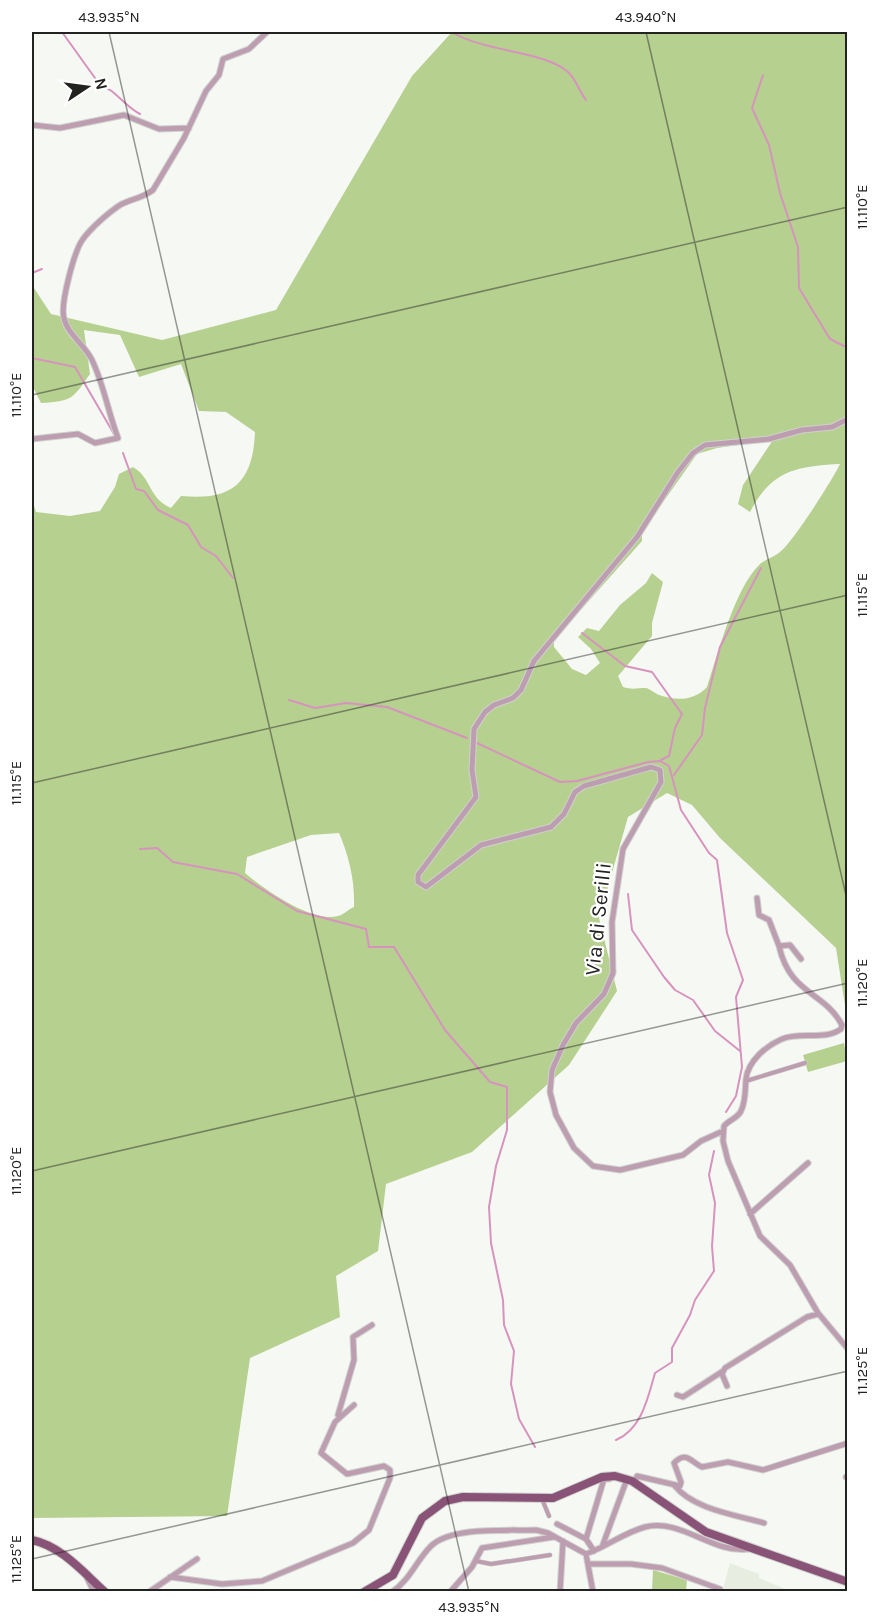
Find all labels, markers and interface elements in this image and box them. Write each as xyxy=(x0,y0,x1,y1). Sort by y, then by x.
text: 43.935°N xyxy=(78,8,140,26)
text: 43.940°N xyxy=(615,8,677,26)
north arrow xyxy=(57,57,117,117)
text: N xyxy=(91,76,112,91)
text: 11.110°E xyxy=(853,185,871,229)
text: 11.110°E xyxy=(7,373,25,417)
text: 11.115°E xyxy=(853,573,871,617)
text: 11.115°E xyxy=(7,761,25,805)
street label: Via di Serilli xyxy=(580,861,616,977)
text: 11.120°E xyxy=(853,959,871,1007)
text: 11.120°E xyxy=(7,1147,25,1195)
text: 11.125°E xyxy=(853,1347,871,1395)
text: 11.125°E xyxy=(7,1535,25,1583)
text: 43.935°N xyxy=(438,1598,500,1616)

